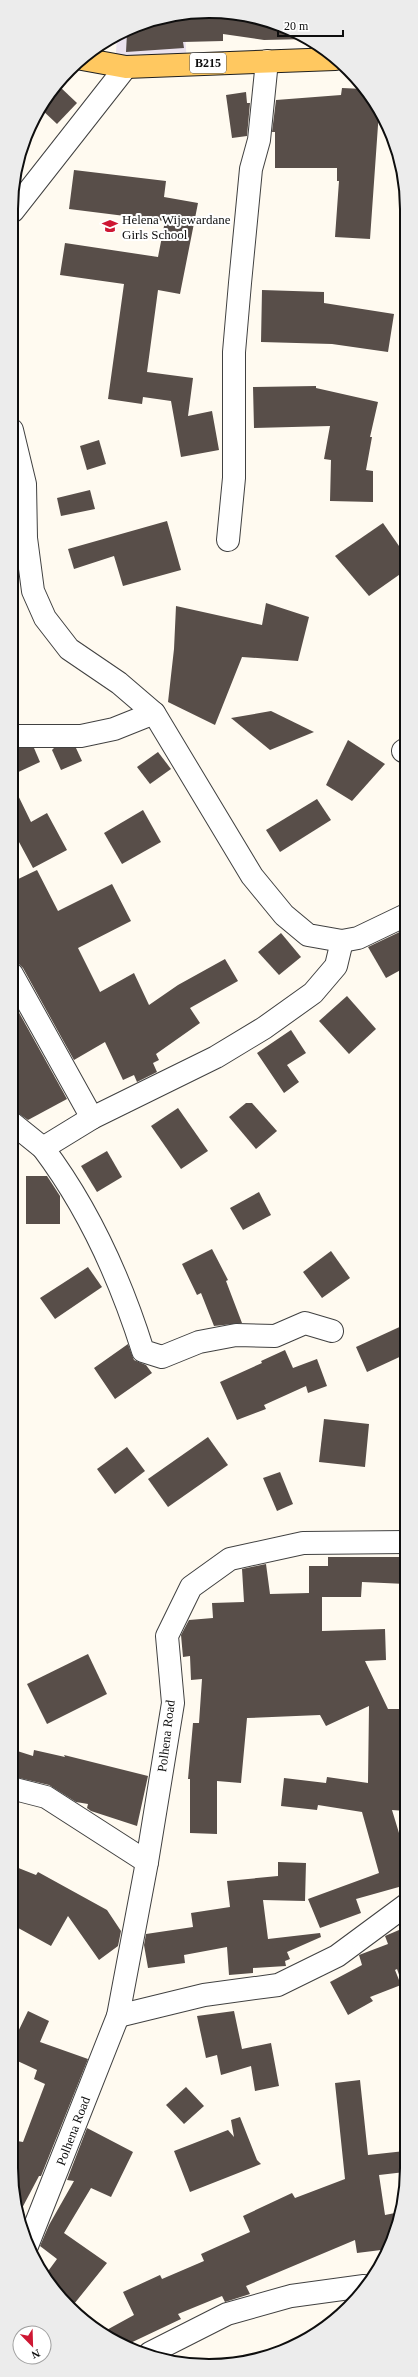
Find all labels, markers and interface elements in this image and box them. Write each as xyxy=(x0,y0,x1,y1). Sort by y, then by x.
scale bar xyxy=(278,12,343,38)
text: 20 m xyxy=(284,19,309,33)
road number: B215 xyxy=(190,53,226,73)
place label: Helena Wijewardane Girls School xyxy=(122,212,231,242)
school or university icon: Helena Wijewardane Girls School xyxy=(101,217,119,235)
street label: Polhena Road xyxy=(154,1699,178,1773)
street label: Polhena Road xyxy=(53,2094,93,2168)
north arrow xyxy=(12,2325,52,2365)
text: N xyxy=(30,2347,42,2361)

